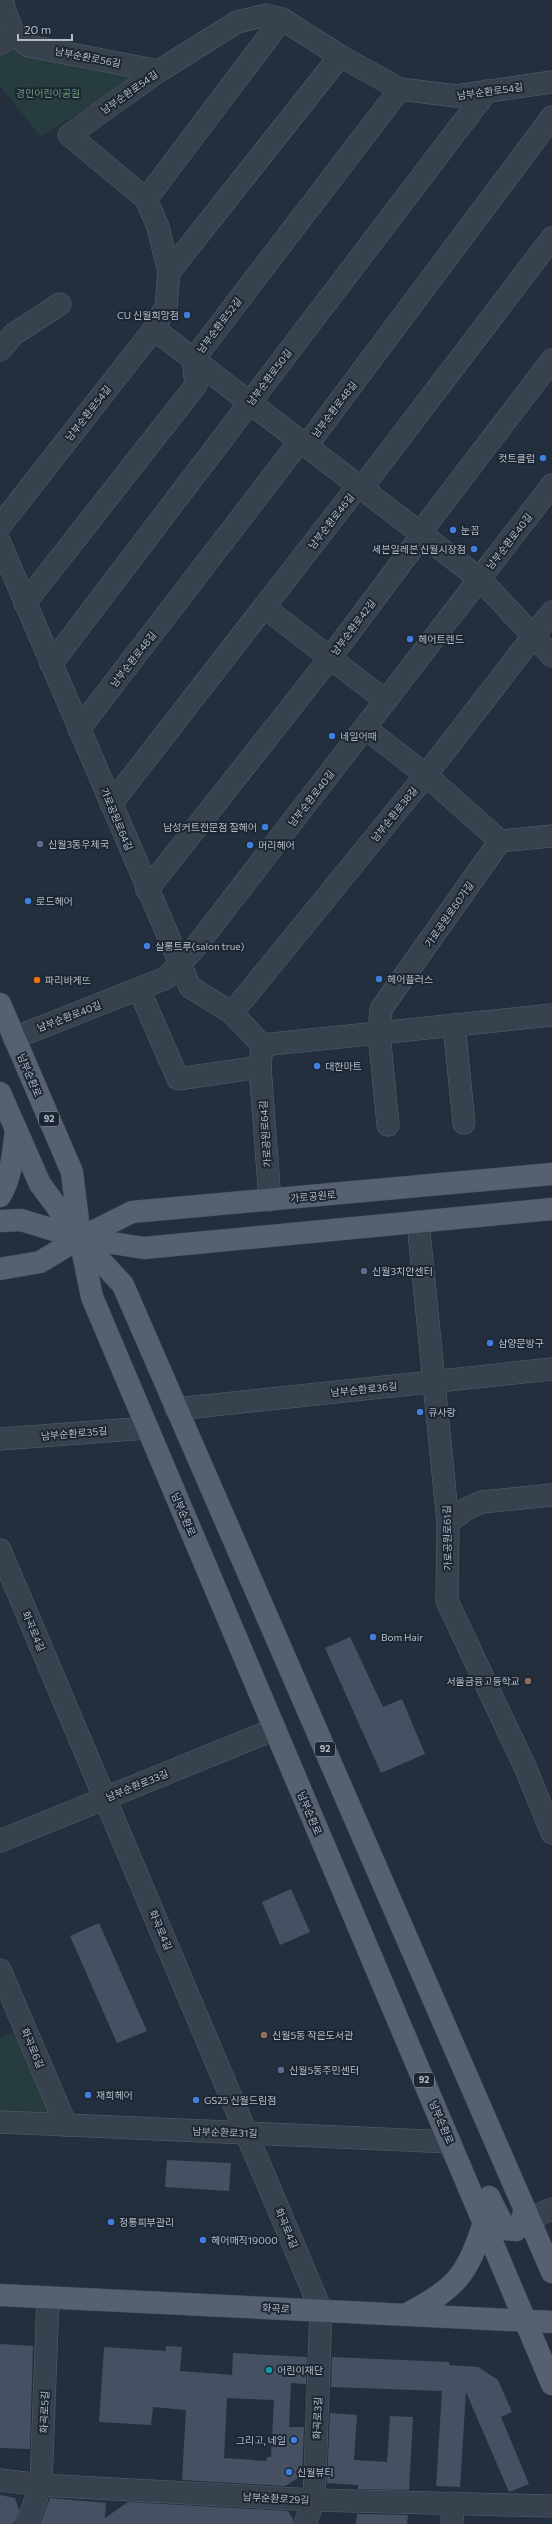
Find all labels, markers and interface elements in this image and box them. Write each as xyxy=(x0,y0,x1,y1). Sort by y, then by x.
scale bar xyxy=(18,16,72,42)
text: 20 m xyxy=(24,22,51,36)
street label: 남부순환로56길 xyxy=(54,45,122,69)
street label: 남부순환로54길 xyxy=(98,68,160,116)
street label: 남부순환로54길 xyxy=(456,80,524,102)
park label: 경인어린이공원 xyxy=(16,87,80,99)
street label: 남부순환로52길 xyxy=(194,295,244,355)
place label: CU 신월희망점 xyxy=(117,309,179,321)
marker: CU 신월희망점 xyxy=(182,310,192,320)
street label: 남부순환로50길 xyxy=(244,346,294,408)
street label: 남부순환로48길 xyxy=(309,379,359,439)
street label: 남부순환로54길 xyxy=(63,383,113,443)
place label: 컷트클럽 xyxy=(498,452,535,464)
marker: 컷트클럽 xyxy=(538,453,548,463)
street label: 남부순환로46길 xyxy=(306,491,356,551)
street label: 남부순환로40길 xyxy=(483,511,535,571)
place label: 눈꼽 xyxy=(461,524,479,536)
marker: 눈꼽 xyxy=(448,525,458,535)
place label: 세븐일레븐 신월시장점 xyxy=(372,543,466,555)
marker: 세븐일레븐 신월시장점 xyxy=(469,544,479,554)
street label: 남부순환로42길 xyxy=(328,597,378,657)
street label: 남부순환로48길 xyxy=(108,629,158,689)
place label: 헤어트렌드 xyxy=(418,633,464,645)
marker: 헤어트렌드 xyxy=(405,634,415,644)
place label: 네일어때 xyxy=(340,730,377,742)
marker: 네일어때 xyxy=(327,731,337,741)
street label: 남부순환로40길 xyxy=(285,768,337,828)
street label: 남부순환로38길 xyxy=(368,784,420,844)
street label: 가로공원로64길 xyxy=(98,786,136,852)
place label: 남성커트전문점 잘헤어 xyxy=(163,821,257,833)
marker: 남성커트전문점 잘헤어 xyxy=(260,822,270,832)
place label: 신월3동우체국 xyxy=(48,838,109,850)
marker: 신월3동우체국 xyxy=(35,839,45,849)
place label: 머리헤어 xyxy=(258,839,295,851)
marker: 머리헤어 xyxy=(245,840,255,850)
street label: 가로공원로60가길 xyxy=(422,879,476,949)
place label: 로드헤어 xyxy=(36,895,73,907)
marker: 로드헤어 xyxy=(23,896,33,906)
place label: 살롱트루(salon true) xyxy=(155,940,245,952)
marker: 살롱트루(salon true) xyxy=(142,941,152,951)
place label: 헤어플러스 xyxy=(387,973,433,985)
place label: 파리바게뜨 xyxy=(45,974,91,986)
marker: 헤어플러스 xyxy=(374,974,384,984)
marker: 파리바게뜨 xyxy=(32,975,42,985)
street label: 남부순환로40길 xyxy=(35,998,103,1034)
street label: 남부순환로 xyxy=(15,1051,45,1099)
place label: 대한마트 xyxy=(325,1060,362,1072)
marker: 대한마트 xyxy=(312,1061,322,1071)
street label: 가로공원로64길 xyxy=(257,1100,273,1168)
road number: 92 xyxy=(39,1112,59,1126)
street label: 가로공원로 xyxy=(290,1188,336,1204)
place label: 신월3치안센터 xyxy=(372,1265,433,1277)
marker: 신월3치안센터 xyxy=(359,1266,369,1276)
place label: 삼양문방구 xyxy=(498,1337,544,1349)
marker: 삼양문방구 xyxy=(485,1338,495,1348)
street label: 남부순환로36길 xyxy=(330,1380,398,1398)
place label: 큐사랑 xyxy=(428,1406,456,1418)
marker: 큐사랑 xyxy=(415,1407,425,1417)
street label: 남부순환로35길 xyxy=(40,1424,108,1442)
street label: 남부순환로 xyxy=(169,1490,199,1538)
street label: 가로공원로61길 xyxy=(440,1505,454,1571)
street label: 화곡로4길 xyxy=(20,1609,48,1653)
place label: Bom Hair xyxy=(381,1631,423,1643)
marker: Bom Hair xyxy=(368,1632,378,1642)
place label: 서울금융고등학교 xyxy=(446,1675,520,1687)
marker: 서울금융고등학교 xyxy=(523,1676,533,1686)
road number: 92 xyxy=(315,1742,335,1756)
street label: 남부순환로33길 xyxy=(104,1767,170,1803)
street label: 남부순환로 xyxy=(295,1789,325,1837)
street label: 화곡로4길 xyxy=(147,1908,175,1952)
street label: 화곡로6길 xyxy=(19,2026,47,2070)
place label: 신월5동 작은도서관 xyxy=(272,2029,354,2041)
marker: 신월5동 작은도서관 xyxy=(259,2030,269,2040)
place label: 신월5동주민센터 xyxy=(289,2064,359,2076)
marker: 신월5동주민센터 xyxy=(276,2065,286,2075)
road number: 92 xyxy=(414,2073,434,2087)
place label: 재희헤어 xyxy=(96,2089,133,2101)
marker: 재희헤어 xyxy=(83,2090,93,2100)
place label: GS25 신월드림점 xyxy=(204,2094,276,2106)
marker: GS25 신월드림점 xyxy=(191,2095,201,2105)
street label: 남부순환로 xyxy=(427,2098,457,2146)
street label: 남부순환로31길 xyxy=(192,2125,258,2139)
street label: 화곡로4길 xyxy=(273,2206,301,2250)
place label: 정통피부관리 xyxy=(119,2216,174,2228)
marker: 정통피부관리 xyxy=(106,2217,116,2227)
place label: 헤어매직19000 xyxy=(211,2234,278,2246)
marker: 헤어매직19000 xyxy=(198,2235,208,2245)
street label: 화곡로 xyxy=(262,2301,290,2315)
place label: 어린이재단 xyxy=(277,2364,323,2376)
marker: 어린이재단 xyxy=(264,2365,274,2375)
street label: 화곡로5길 xyxy=(37,2391,51,2433)
street label: 화곡로3길 xyxy=(310,2397,324,2439)
place label: 그리고, 네일 xyxy=(236,2434,286,2446)
marker: 그리고, 네일 xyxy=(289,2435,299,2445)
place label: 신월뷰티 xyxy=(297,2466,334,2478)
marker: 신월뷰티 xyxy=(284,2467,294,2477)
street label: 남부순환로29길 xyxy=(242,2490,310,2506)

